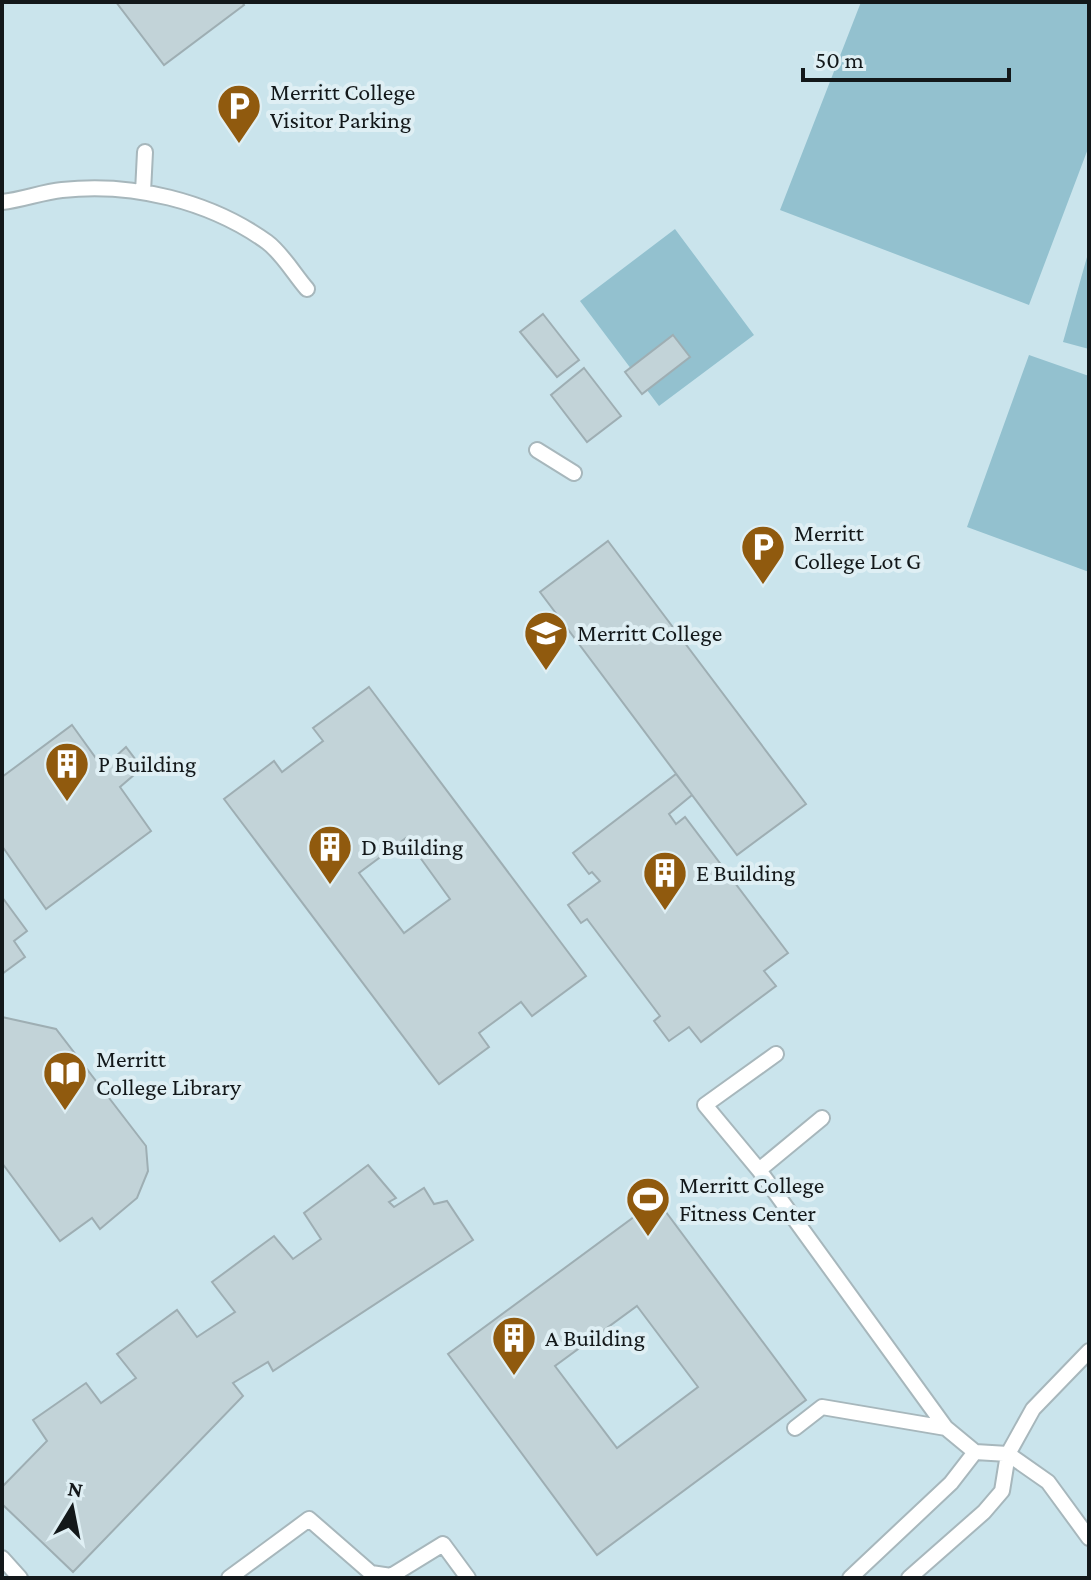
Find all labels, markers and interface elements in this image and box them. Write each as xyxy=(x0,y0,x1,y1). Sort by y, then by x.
scale bar xyxy=(803,32,1009,82)
text: 50 m xyxy=(815,46,864,73)
place label: Merritt College Visitor Parking xyxy=(270,78,415,133)
parking icon: Merritt College Visitor Parking xyxy=(215,82,263,145)
place label: Merritt College Lot G xyxy=(794,519,921,574)
parking icon: Merritt College Lot G xyxy=(739,523,787,586)
school or university icon: Merritt College xyxy=(522,609,570,672)
place label: Merritt College xyxy=(577,619,722,646)
building icon: P Building xyxy=(43,740,91,803)
place label: P Building xyxy=(98,750,197,777)
building icon: D Building xyxy=(306,823,354,886)
place label: D Building xyxy=(361,833,464,860)
building icon: E Building xyxy=(641,849,689,912)
place label: E Building xyxy=(696,859,796,886)
place label: Merritt College Library xyxy=(96,1045,242,1100)
library icon: Merritt College Library xyxy=(41,1049,89,1112)
place label: Merritt College Fitness Center xyxy=(679,1171,824,1226)
sports icon: Merritt College Fitness Center xyxy=(624,1175,672,1238)
building icon: A Building xyxy=(490,1314,538,1377)
place label: A Building xyxy=(545,1324,645,1351)
north arrow xyxy=(32,1468,112,1548)
text: N xyxy=(66,1475,85,1502)

